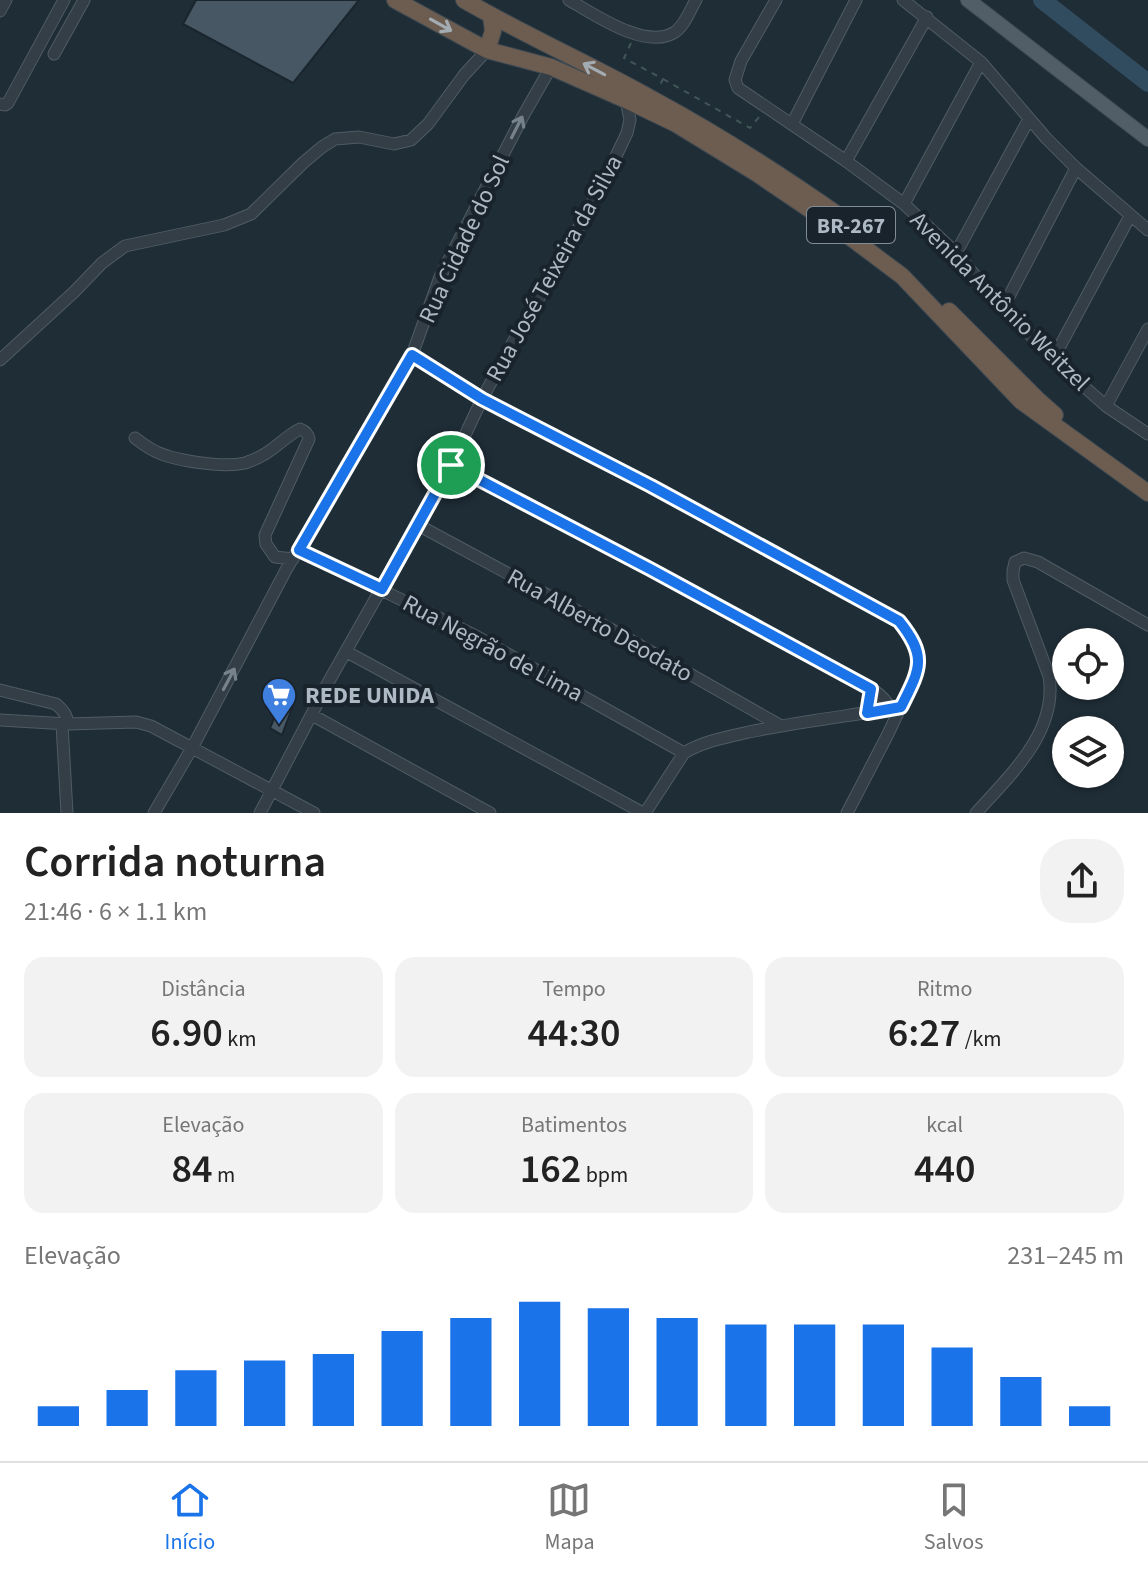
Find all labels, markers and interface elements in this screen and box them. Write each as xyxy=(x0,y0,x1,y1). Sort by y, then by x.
one-way arrow xyxy=(428,18,452,34)
one-way arrow xyxy=(583,60,607,76)
one-way arrow xyxy=(510,116,526,140)
street label: Rua José Teixeira da Silva xyxy=(477,148,631,388)
street label: Rua Cidade do Sol xyxy=(410,149,519,329)
street label: Avenida Antônio Weitzel xyxy=(902,204,1097,399)
road number: BR-267 xyxy=(807,207,895,243)
pin xyxy=(417,431,485,499)
icon: arrive xyxy=(429,443,473,487)
street label: Rua Alberto Deodato xyxy=(501,560,699,691)
street label: Rua Negrão de Lima xyxy=(396,586,589,711)
map controls xyxy=(1052,628,1124,788)
button: locate xyxy=(1052,628,1124,700)
one-way arrow xyxy=(221,668,237,691)
supermarket icon: REDE UNIDA xyxy=(260,676,298,726)
place label: REDE UNIDA xyxy=(305,678,434,713)
button: layers xyxy=(1052,716,1124,788)
text: Corrida noturna xyxy=(24,831,326,894)
button: share xyxy=(1040,839,1124,923)
text: 21:46 · 6 × 1.1 km xyxy=(24,893,207,930)
text: Distância xyxy=(161,973,246,1005)
text: Tempo xyxy=(542,973,606,1005)
text: Ritmo xyxy=(917,973,972,1005)
text: 6.90 xyxy=(150,1005,223,1062)
text: 44:30 xyxy=(527,1005,621,1062)
text: 6:27 xyxy=(888,1005,960,1062)
text: km xyxy=(223,1023,256,1055)
text: /km xyxy=(960,1023,1002,1055)
text: Elevação xyxy=(162,1109,244,1141)
text: Batimentos xyxy=(521,1109,627,1141)
text: kcal xyxy=(926,1109,963,1141)
text: 84 xyxy=(171,1141,213,1198)
text: 162 xyxy=(520,1141,581,1198)
text: 440 xyxy=(914,1141,975,1198)
text: m xyxy=(213,1159,235,1191)
text: bpm xyxy=(581,1159,628,1191)
text: Elevação xyxy=(24,1237,121,1274)
text: 231–245 m xyxy=(1007,1237,1124,1274)
tab: Início xyxy=(165,1478,215,1558)
tab: Mapa xyxy=(544,1478,594,1558)
tab: Salvos xyxy=(924,1478,983,1558)

